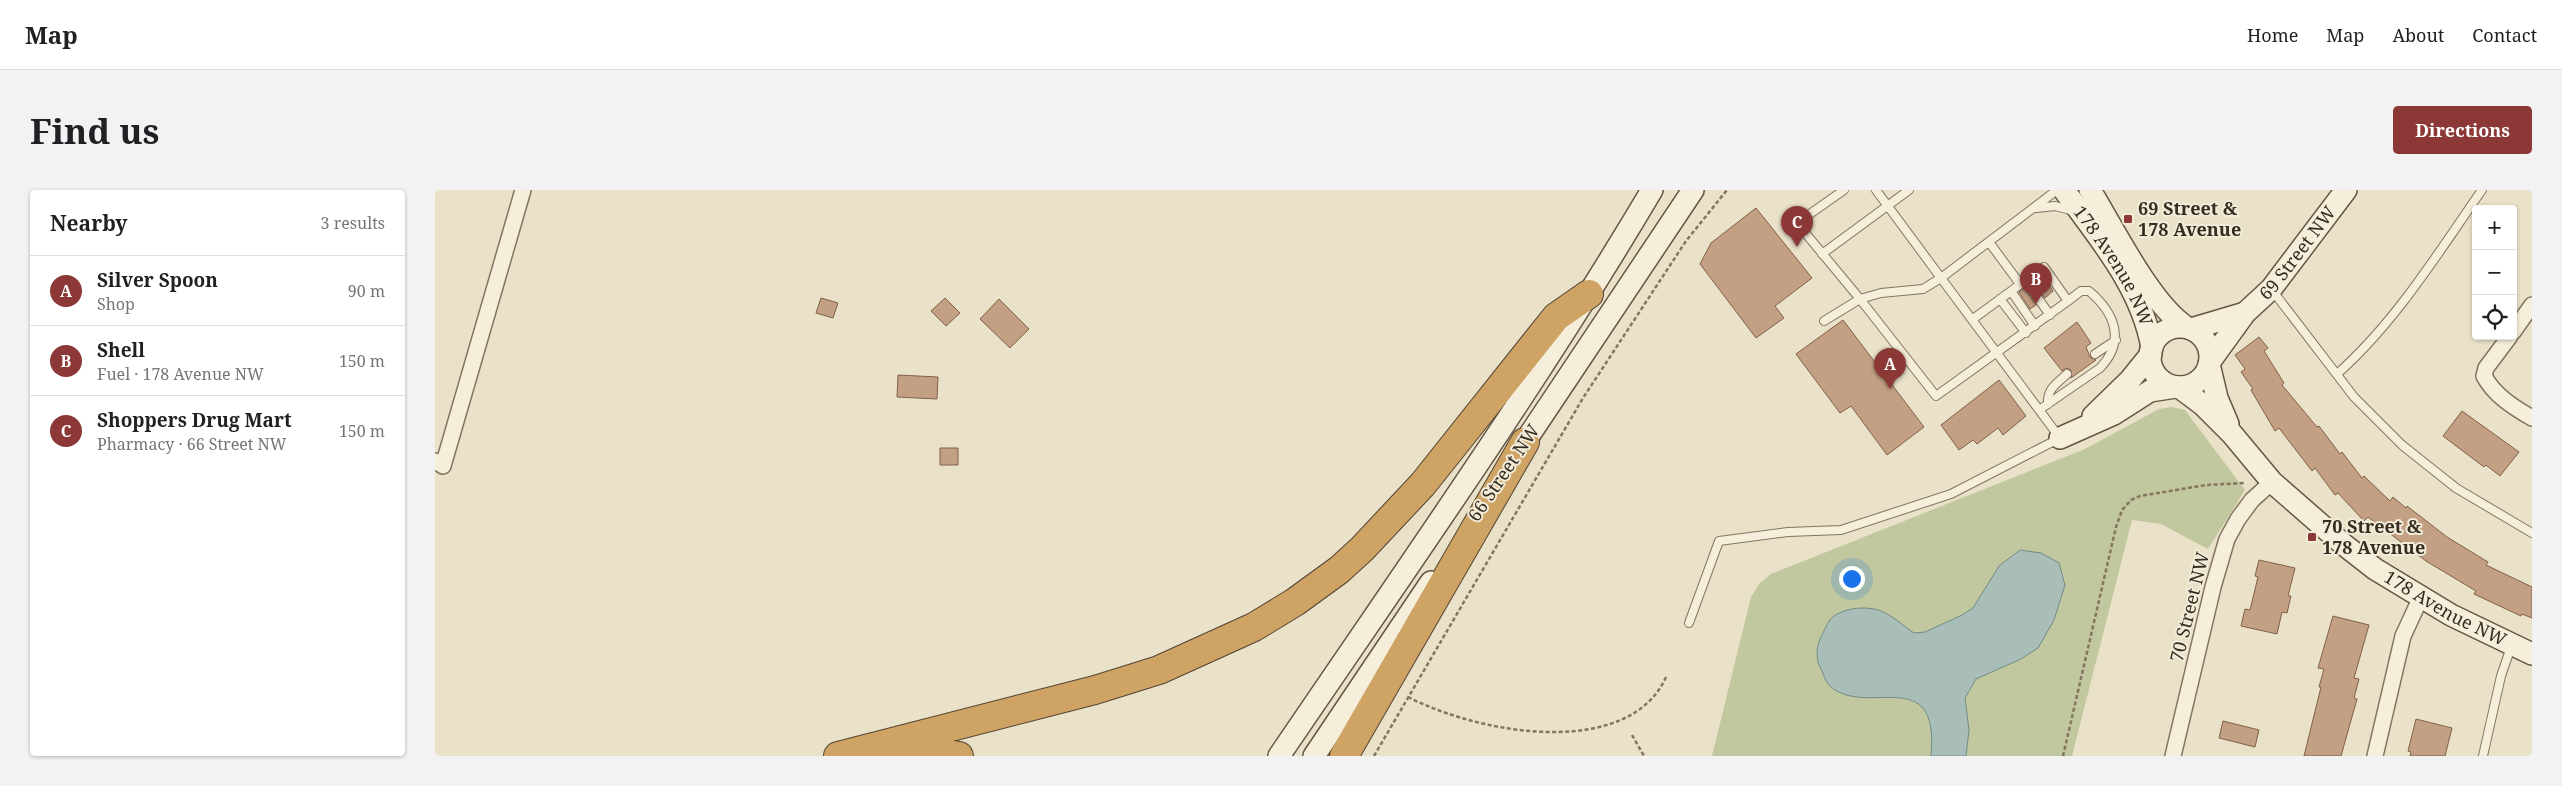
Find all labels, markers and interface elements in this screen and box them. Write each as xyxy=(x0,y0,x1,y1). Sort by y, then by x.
text: Map xyxy=(25,18,78,51)
text: Home xyxy=(2247,23,2298,47)
text: Map xyxy=(2326,23,2364,47)
text: About xyxy=(2392,23,2444,47)
text: Contact xyxy=(2472,23,2537,47)
button: Directions xyxy=(2393,106,2532,154)
text: Find us xyxy=(30,107,159,154)
place label: 69 Street & 178 Avenue xyxy=(2138,196,2241,241)
street label: 178 Avenue NW xyxy=(2069,200,2159,329)
street label: 69 Street NW xyxy=(2254,201,2341,305)
map controls xyxy=(2472,205,2517,340)
button: + xyxy=(2472,205,2517,250)
pin: C xyxy=(1781,206,1813,247)
text: Nearby xyxy=(50,209,128,237)
text: 3 results xyxy=(321,212,385,234)
marker: 69 Street & 178 Avenue xyxy=(2122,213,2134,225)
button: − xyxy=(2472,250,2517,295)
pin: B xyxy=(2020,263,2052,304)
text: Silver Spoon xyxy=(97,267,218,293)
text: A xyxy=(60,280,72,302)
text: 90 m xyxy=(348,280,385,302)
text: Shop xyxy=(97,293,135,315)
button: locate xyxy=(2472,295,2517,340)
text: Shell xyxy=(97,337,145,363)
pin: A xyxy=(1874,348,1906,389)
text: B xyxy=(61,350,71,372)
text: 150 m xyxy=(339,350,385,372)
text: Fuel · 178 Avenue NW xyxy=(97,363,264,385)
text: Shoppers Drug Mart xyxy=(97,407,292,433)
street label: 66 Street NW xyxy=(1462,419,1545,526)
text: C xyxy=(61,420,71,442)
text: 150 m xyxy=(339,420,385,442)
text: Pharmacy · 66 Street NW xyxy=(97,433,287,455)
place label: 70 Street & 178 Avenue xyxy=(2322,514,2425,559)
marker: 70 Street & 178 Avenue xyxy=(2306,531,2318,543)
street label: 70 Street NW xyxy=(2164,549,2214,664)
street label: 178 Avenue NW xyxy=(2380,564,2511,651)
your location xyxy=(1839,566,1865,592)

